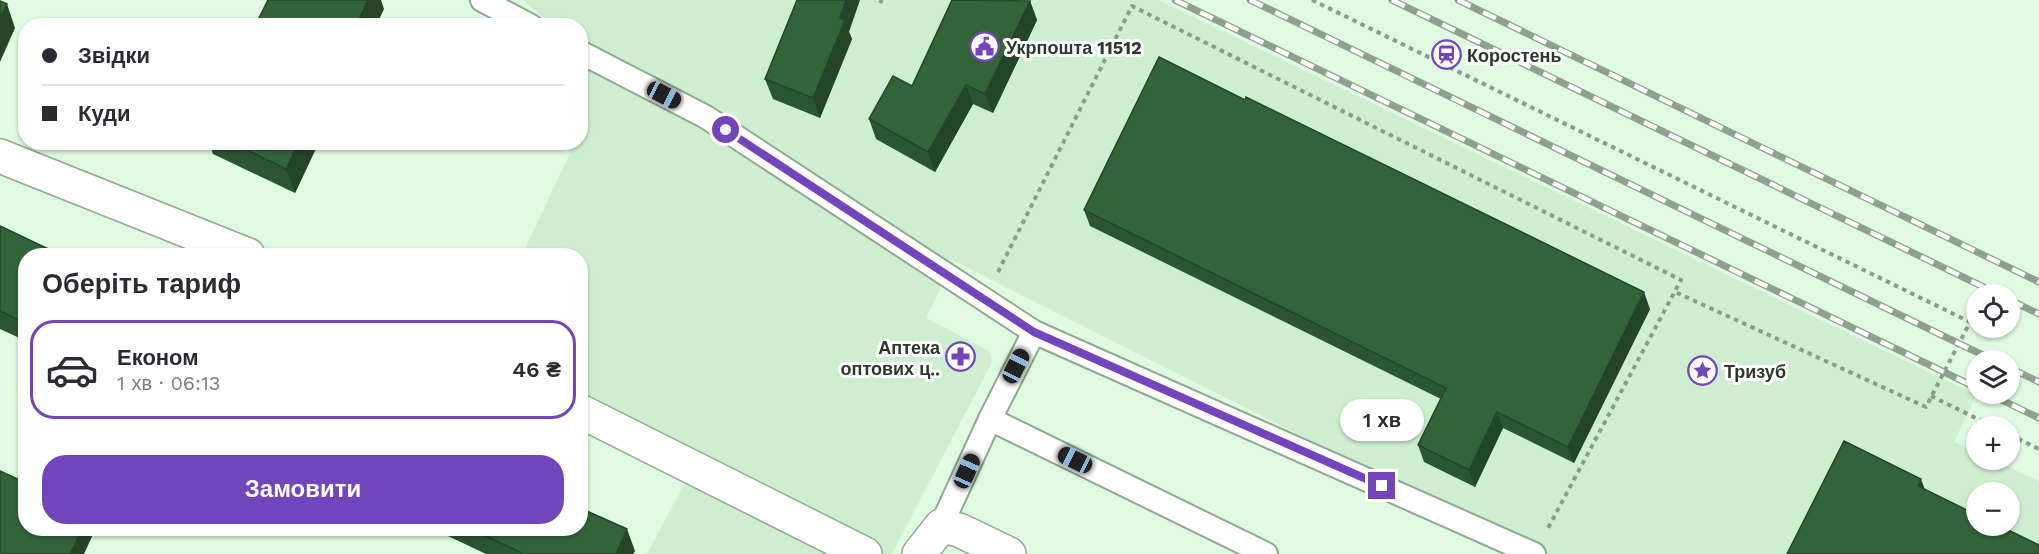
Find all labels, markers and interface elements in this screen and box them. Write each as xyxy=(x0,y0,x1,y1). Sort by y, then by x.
public building icon: Укрпошта 11512 xyxy=(969,31,1001,63)
place label: Укрпошта 11512 xyxy=(1006,37,1142,58)
station icon: Коростень xyxy=(1430,39,1462,71)
text: Звідки xyxy=(78,43,150,68)
place label: Коростень xyxy=(1467,45,1562,66)
car xyxy=(644,79,684,111)
text: Куди xyxy=(78,101,131,126)
route start xyxy=(712,116,739,143)
text: Оберіть тариф xyxy=(42,268,241,300)
map controls xyxy=(1966,284,2020,536)
button: locate xyxy=(1966,284,2020,338)
place label: Аптека оптових ц‥ xyxy=(841,337,941,379)
pharmacy icon: Аптека оптових ц‥ xyxy=(945,341,977,373)
icon: car xyxy=(45,343,99,397)
text: Економ xyxy=(117,345,199,370)
car xyxy=(1000,346,1032,386)
button: layers xyxy=(1966,350,2020,404)
place icon: Тризуб xyxy=(1687,355,1719,387)
text: 46 ₴ xyxy=(512,357,561,382)
place label: Тризуб xyxy=(1724,361,1786,382)
text: 1 хв · 06:13 xyxy=(117,371,220,395)
callout: 1 хв xyxy=(1340,399,1424,441)
text: 1 хв xyxy=(1363,408,1401,432)
button: + xyxy=(1966,416,2020,470)
car xyxy=(1055,444,1095,476)
car xyxy=(951,451,983,491)
button: Замовити xyxy=(42,455,564,524)
route end xyxy=(1368,472,1395,499)
button: − xyxy=(1966,482,2020,536)

